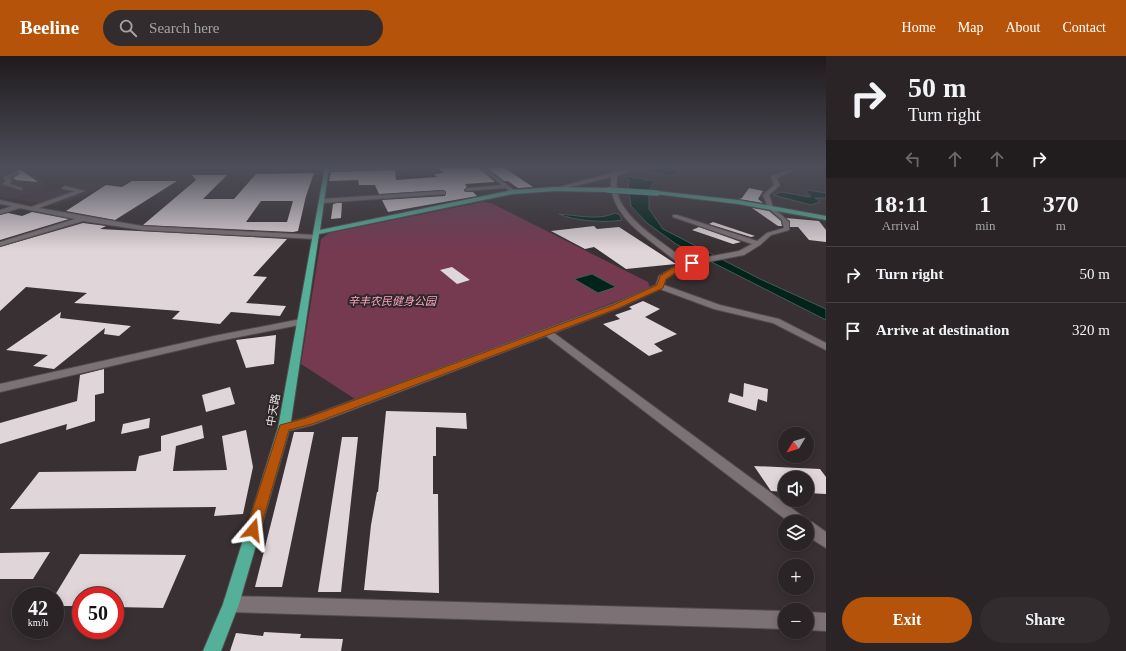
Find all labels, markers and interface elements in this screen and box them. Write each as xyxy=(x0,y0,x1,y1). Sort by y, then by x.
search box xyxy=(103,10,383,46)
text: Beeline xyxy=(20,17,79,38)
icon: search xyxy=(117,17,139,39)
text: Search here xyxy=(149,20,219,36)
text: Home xyxy=(902,20,936,35)
text: Map xyxy=(958,20,983,35)
text: About xyxy=(1005,20,1040,35)
text: Contact xyxy=(1062,20,1106,35)
icon: right xyxy=(842,72,894,124)
text: 50 m xyxy=(908,72,966,103)
text: Turn right xyxy=(908,105,981,125)
icon: left xyxy=(902,148,924,170)
icon: ahead xyxy=(944,148,966,170)
icon: ahead xyxy=(986,148,1008,170)
icon: right xyxy=(1028,148,1050,170)
text: 18:11 xyxy=(873,191,928,217)
text: 1 xyxy=(979,191,991,217)
text: 370 xyxy=(1043,191,1079,217)
text: Arrival xyxy=(882,218,919,233)
text: min xyxy=(975,218,995,233)
text: m xyxy=(1056,218,1066,233)
pin xyxy=(675,246,709,280)
icon: arrive xyxy=(681,252,703,274)
icon: right xyxy=(842,264,864,286)
text: Turn right xyxy=(876,266,943,282)
text: 50 m xyxy=(1080,266,1110,282)
park label: 辛丰农民健身公园 xyxy=(348,295,438,307)
icon: arrive xyxy=(842,320,864,342)
text: Arrive at destination xyxy=(876,322,1009,338)
text: 320 m xyxy=(1072,322,1110,338)
street label: 中天路 xyxy=(264,393,282,427)
north arrow xyxy=(778,427,814,463)
map controls xyxy=(778,427,814,639)
button: sound xyxy=(778,471,814,507)
position arrow xyxy=(232,509,274,551)
button: layers xyxy=(778,515,814,551)
button: + xyxy=(778,559,814,595)
speed limit sign: 50 xyxy=(72,587,124,639)
text: 42 xyxy=(28,597,48,619)
button: Exit xyxy=(842,597,972,643)
button: Share xyxy=(980,597,1110,643)
button: − xyxy=(778,603,814,639)
text: km/h xyxy=(28,617,48,628)

